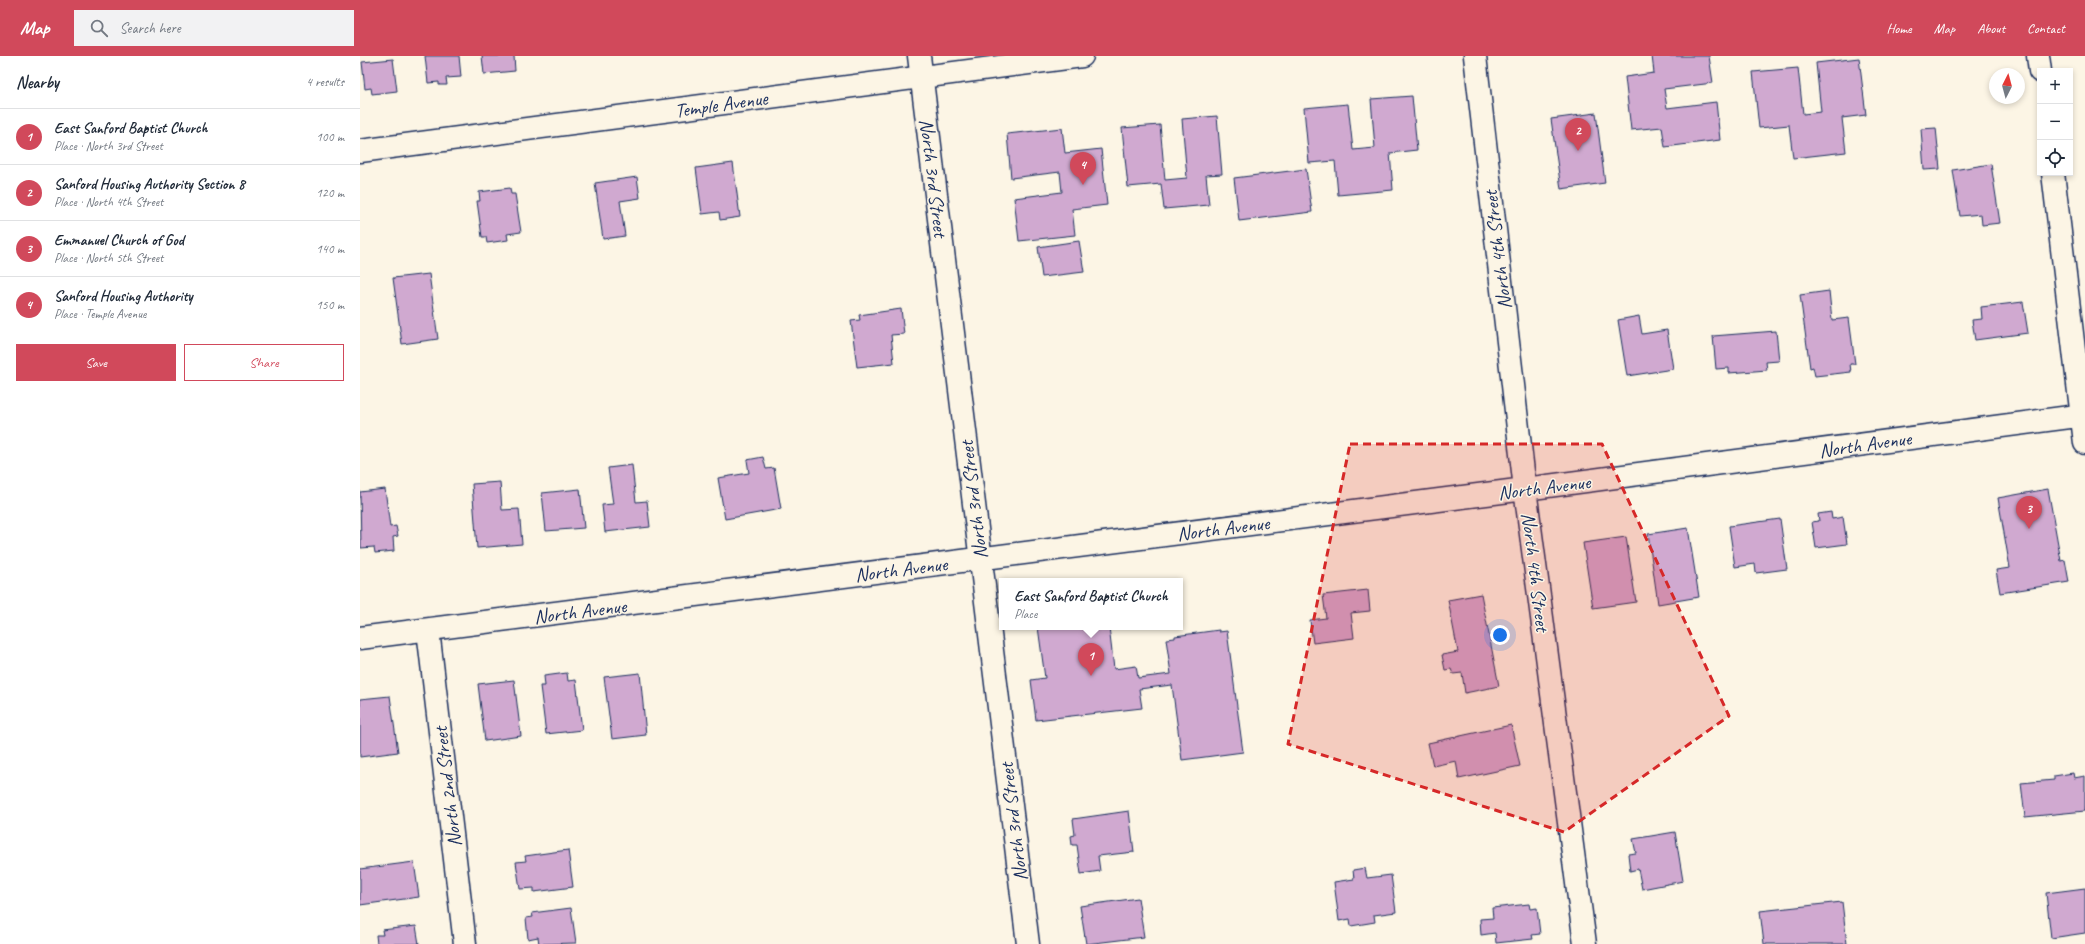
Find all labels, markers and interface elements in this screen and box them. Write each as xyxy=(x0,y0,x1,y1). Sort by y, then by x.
search box xyxy=(74,10,354,46)
text: Map xyxy=(20,16,50,40)
icon: search xyxy=(88,17,110,39)
text: Search here xyxy=(120,19,181,38)
text: Home xyxy=(1886,20,1912,37)
text: Map xyxy=(1934,20,1955,37)
text: About xyxy=(1977,20,2005,37)
text: Contact xyxy=(2027,20,2065,37)
north arrow xyxy=(1989,68,2025,104)
map controls xyxy=(2037,68,2073,176)
button: + xyxy=(2037,68,2073,104)
text: Nearby xyxy=(16,72,59,93)
text: 4 results xyxy=(306,74,344,90)
street label: Temple Avenue xyxy=(673,85,770,123)
button: − xyxy=(2037,104,2073,140)
street label: North 3rd Street xyxy=(914,118,953,241)
pin: 2 xyxy=(1565,118,1591,151)
text: East Sanford Baptist Church xyxy=(54,119,207,138)
text: 1 xyxy=(26,129,32,145)
text: 100 m xyxy=(316,129,344,145)
text: Place · North 3rd Street xyxy=(54,138,163,154)
button: locate xyxy=(2037,140,2073,176)
pin: 4 xyxy=(1070,152,1096,185)
text: Sanford Housing Authority Section 8 xyxy=(54,175,245,194)
text: 2 xyxy=(26,185,32,201)
text: 120 m xyxy=(316,185,344,201)
street label: North 4th Street xyxy=(1478,187,1517,311)
text: Place · North 4th Street xyxy=(54,194,163,210)
text: Emmanuel Church of God xyxy=(54,231,184,250)
text: 3 xyxy=(26,241,32,257)
text: 140 m xyxy=(316,241,344,257)
text: Place · North 5th Street xyxy=(54,250,163,266)
text: Sanford Housing Authority xyxy=(54,287,193,306)
text: 4 xyxy=(26,297,32,313)
text: 150 m xyxy=(316,297,344,313)
text: Place · Temple Avenue xyxy=(54,306,146,322)
button: Save xyxy=(16,344,176,381)
button: Share xyxy=(184,344,344,381)
street label: North Avenue xyxy=(1817,425,1914,463)
street label: North 3rd Street xyxy=(954,437,993,560)
street label: North Avenue xyxy=(1497,469,1593,506)
pin: 3 xyxy=(2016,496,2042,529)
street label: North Avenue xyxy=(1176,510,1272,547)
street label: North 4th Street xyxy=(1516,511,1555,635)
street label: North Avenue xyxy=(854,551,950,588)
popup xyxy=(999,578,1183,630)
text: East Sanford Baptist Church xyxy=(1014,587,1168,606)
street label: North Avenue xyxy=(533,593,629,630)
text: Place xyxy=(1014,606,1037,622)
your location xyxy=(1490,625,1510,645)
pin: 1 xyxy=(1078,643,1104,676)
street label: North 2nd Street xyxy=(427,723,467,848)
street label: North 3rd Street xyxy=(994,759,1033,882)

